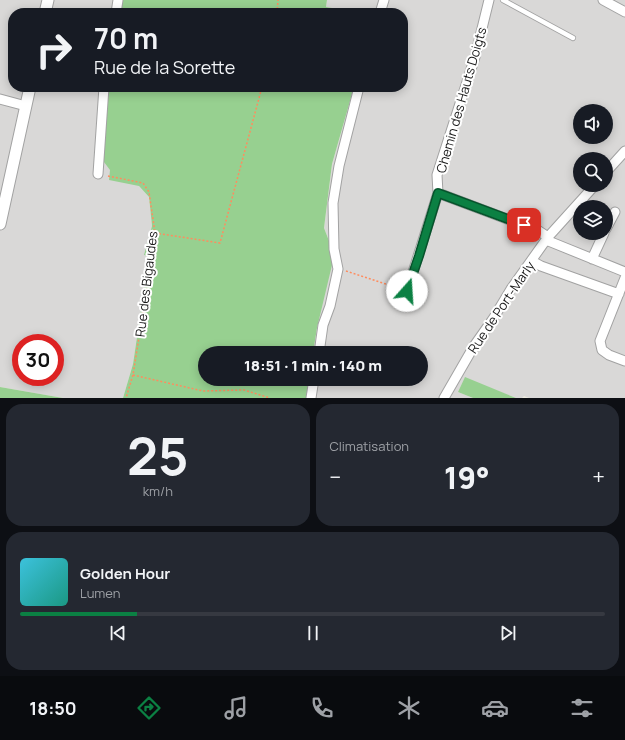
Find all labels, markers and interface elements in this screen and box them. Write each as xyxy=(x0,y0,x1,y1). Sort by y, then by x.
text: 70 m xyxy=(94,19,158,57)
icon: right xyxy=(28,24,80,76)
street label: Chemin des Hauts Doigts xyxy=(432,25,491,175)
text: Rue de la Sorette xyxy=(94,55,235,79)
map controls xyxy=(573,104,613,240)
button: sound xyxy=(573,104,613,144)
button: search xyxy=(573,152,613,192)
button: layers xyxy=(573,200,613,240)
pin xyxy=(507,208,541,242)
icon: arrive xyxy=(513,214,535,236)
street label: Rue des Bigaudes xyxy=(131,230,161,338)
street label: Rue de Port-Marly xyxy=(463,257,539,357)
position arrow xyxy=(386,270,428,312)
speed limit sign: 30 xyxy=(12,334,64,386)
text: 18:51 · 1 min · 140 m xyxy=(244,355,382,376)
text: 25 xyxy=(127,420,188,491)
text: Climatisation xyxy=(330,437,409,455)
text: 19° xyxy=(444,457,490,498)
text: − xyxy=(330,462,341,492)
text: + xyxy=(592,462,605,492)
text: km/h xyxy=(143,482,173,500)
text: Golden Hour xyxy=(80,563,170,584)
text: Lumen xyxy=(80,584,120,602)
icon: previous xyxy=(107,622,129,644)
icon: pause xyxy=(302,622,324,644)
icon: next xyxy=(497,622,519,644)
icon: directions xyxy=(135,694,163,722)
icon: music xyxy=(222,694,250,722)
icon: phone xyxy=(308,694,336,722)
icon: climate xyxy=(395,694,423,722)
icon: car xyxy=(481,694,509,722)
icon: filters xyxy=(568,694,596,722)
text: 18:50 xyxy=(29,696,77,720)

